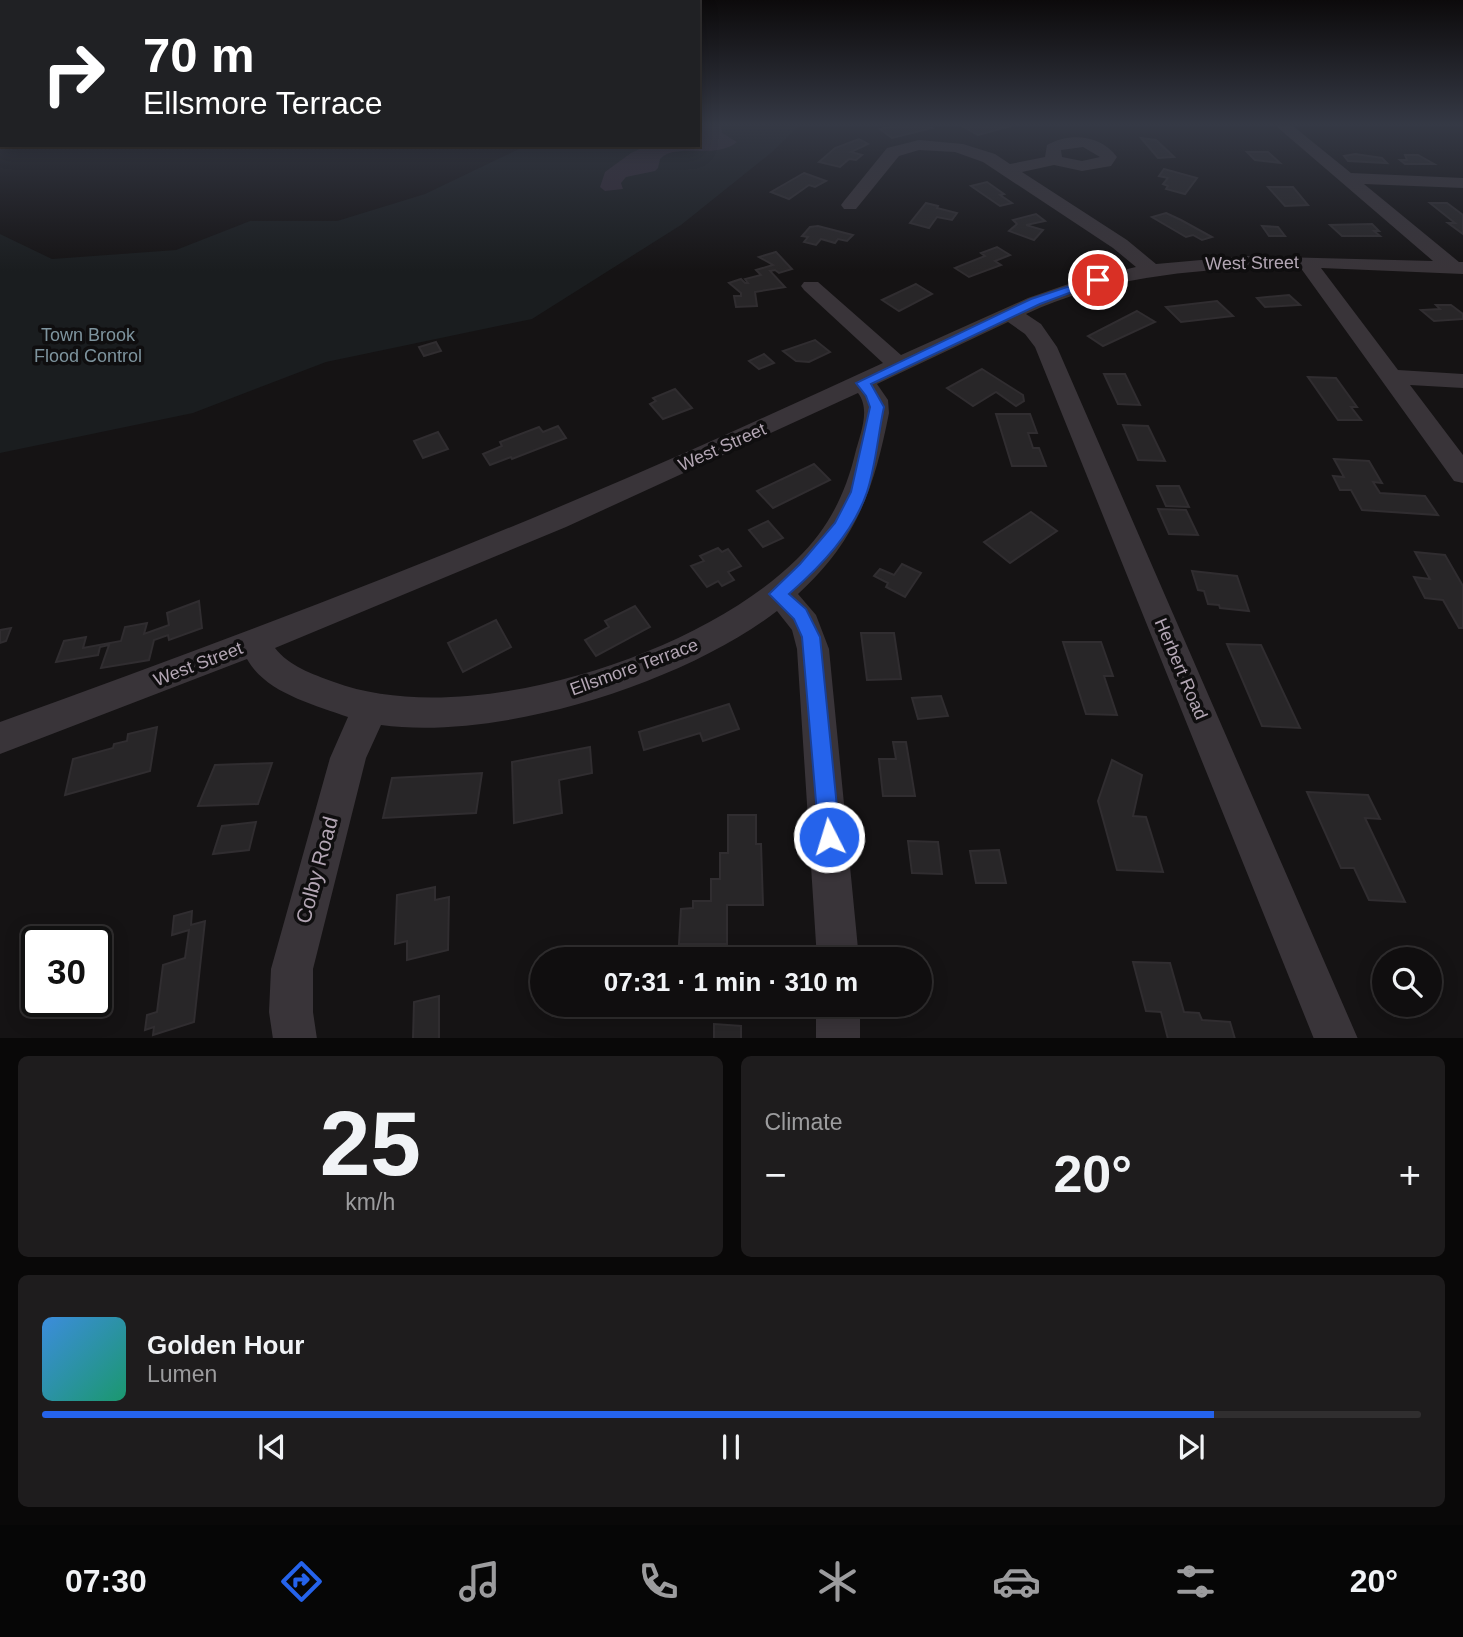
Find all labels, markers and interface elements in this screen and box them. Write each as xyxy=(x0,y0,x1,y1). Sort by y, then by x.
icon: right xyxy=(28,28,119,119)
text: 70 m xyxy=(143,28,255,82)
text: Ellsmore Terrace xyxy=(143,85,382,121)
pin xyxy=(1068,250,1128,310)
street label: West Street xyxy=(1205,252,1299,274)
icon: arrive xyxy=(1079,261,1117,299)
park label: Town Brook Flood Control xyxy=(34,325,142,366)
street label: West Street xyxy=(675,419,769,475)
street label: Herbert Road xyxy=(1151,615,1211,723)
street label: Ellsmore Terrace xyxy=(567,635,701,699)
street label: West Street xyxy=(151,638,245,690)
position arrow xyxy=(792,800,866,874)
street label: Colby Road xyxy=(291,814,342,926)
speed limit sign: 30 xyxy=(21,926,112,1017)
map controls xyxy=(1372,947,1442,1017)
button: search xyxy=(1372,947,1442,1017)
text: 07:31 · 1 min · 310 m xyxy=(604,967,858,997)
text: 25 xyxy=(320,1093,421,1194)
text: Climate xyxy=(765,1109,842,1135)
text: 20° xyxy=(1053,1145,1132,1203)
text: − xyxy=(765,1154,787,1196)
text: + xyxy=(1399,1154,1421,1196)
text: km/h xyxy=(345,1189,395,1215)
text: Golden Hour xyxy=(147,1330,304,1360)
text: Lumen xyxy=(147,1361,217,1387)
icon: previous xyxy=(253,1428,291,1466)
icon: pause xyxy=(712,1428,750,1466)
icon: next xyxy=(1172,1428,1210,1466)
icon: directions xyxy=(277,1557,326,1606)
icon: music xyxy=(455,1557,504,1606)
icon: phone xyxy=(634,1557,683,1606)
icon: climate xyxy=(813,1557,862,1606)
icon: car xyxy=(992,1557,1041,1606)
icon: filters xyxy=(1171,1557,1220,1606)
text: 07:30 xyxy=(65,1563,147,1599)
text: 20° xyxy=(1350,1563,1398,1599)

